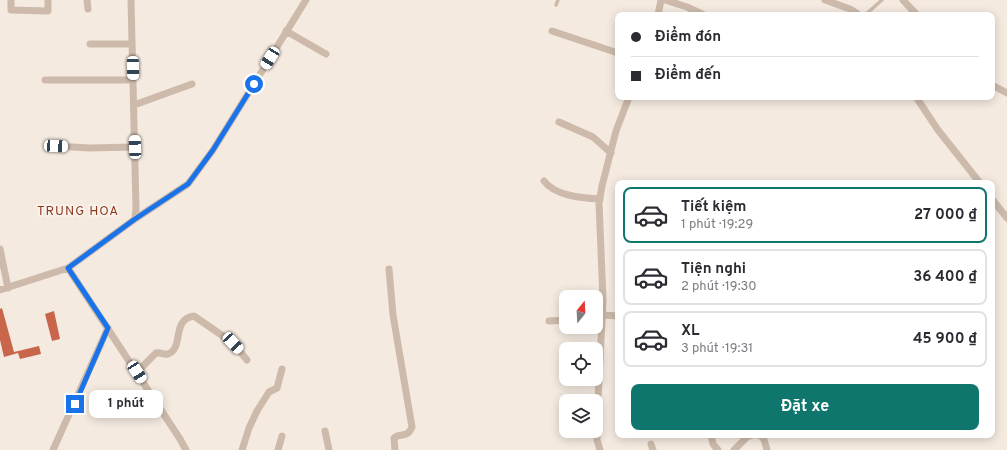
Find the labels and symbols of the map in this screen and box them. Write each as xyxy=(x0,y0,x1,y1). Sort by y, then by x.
car xyxy=(259,45,281,71)
car xyxy=(127,56,139,80)
route start xyxy=(245,75,263,93)
car xyxy=(129,135,141,159)
car xyxy=(44,139,68,153)
district label: TRUNG HOA xyxy=(37,204,119,220)
north arrow xyxy=(559,290,603,334)
car xyxy=(220,330,246,356)
car xyxy=(125,359,149,385)
callout: 1 phút xyxy=(89,390,163,418)
route end xyxy=(66,395,84,413)

